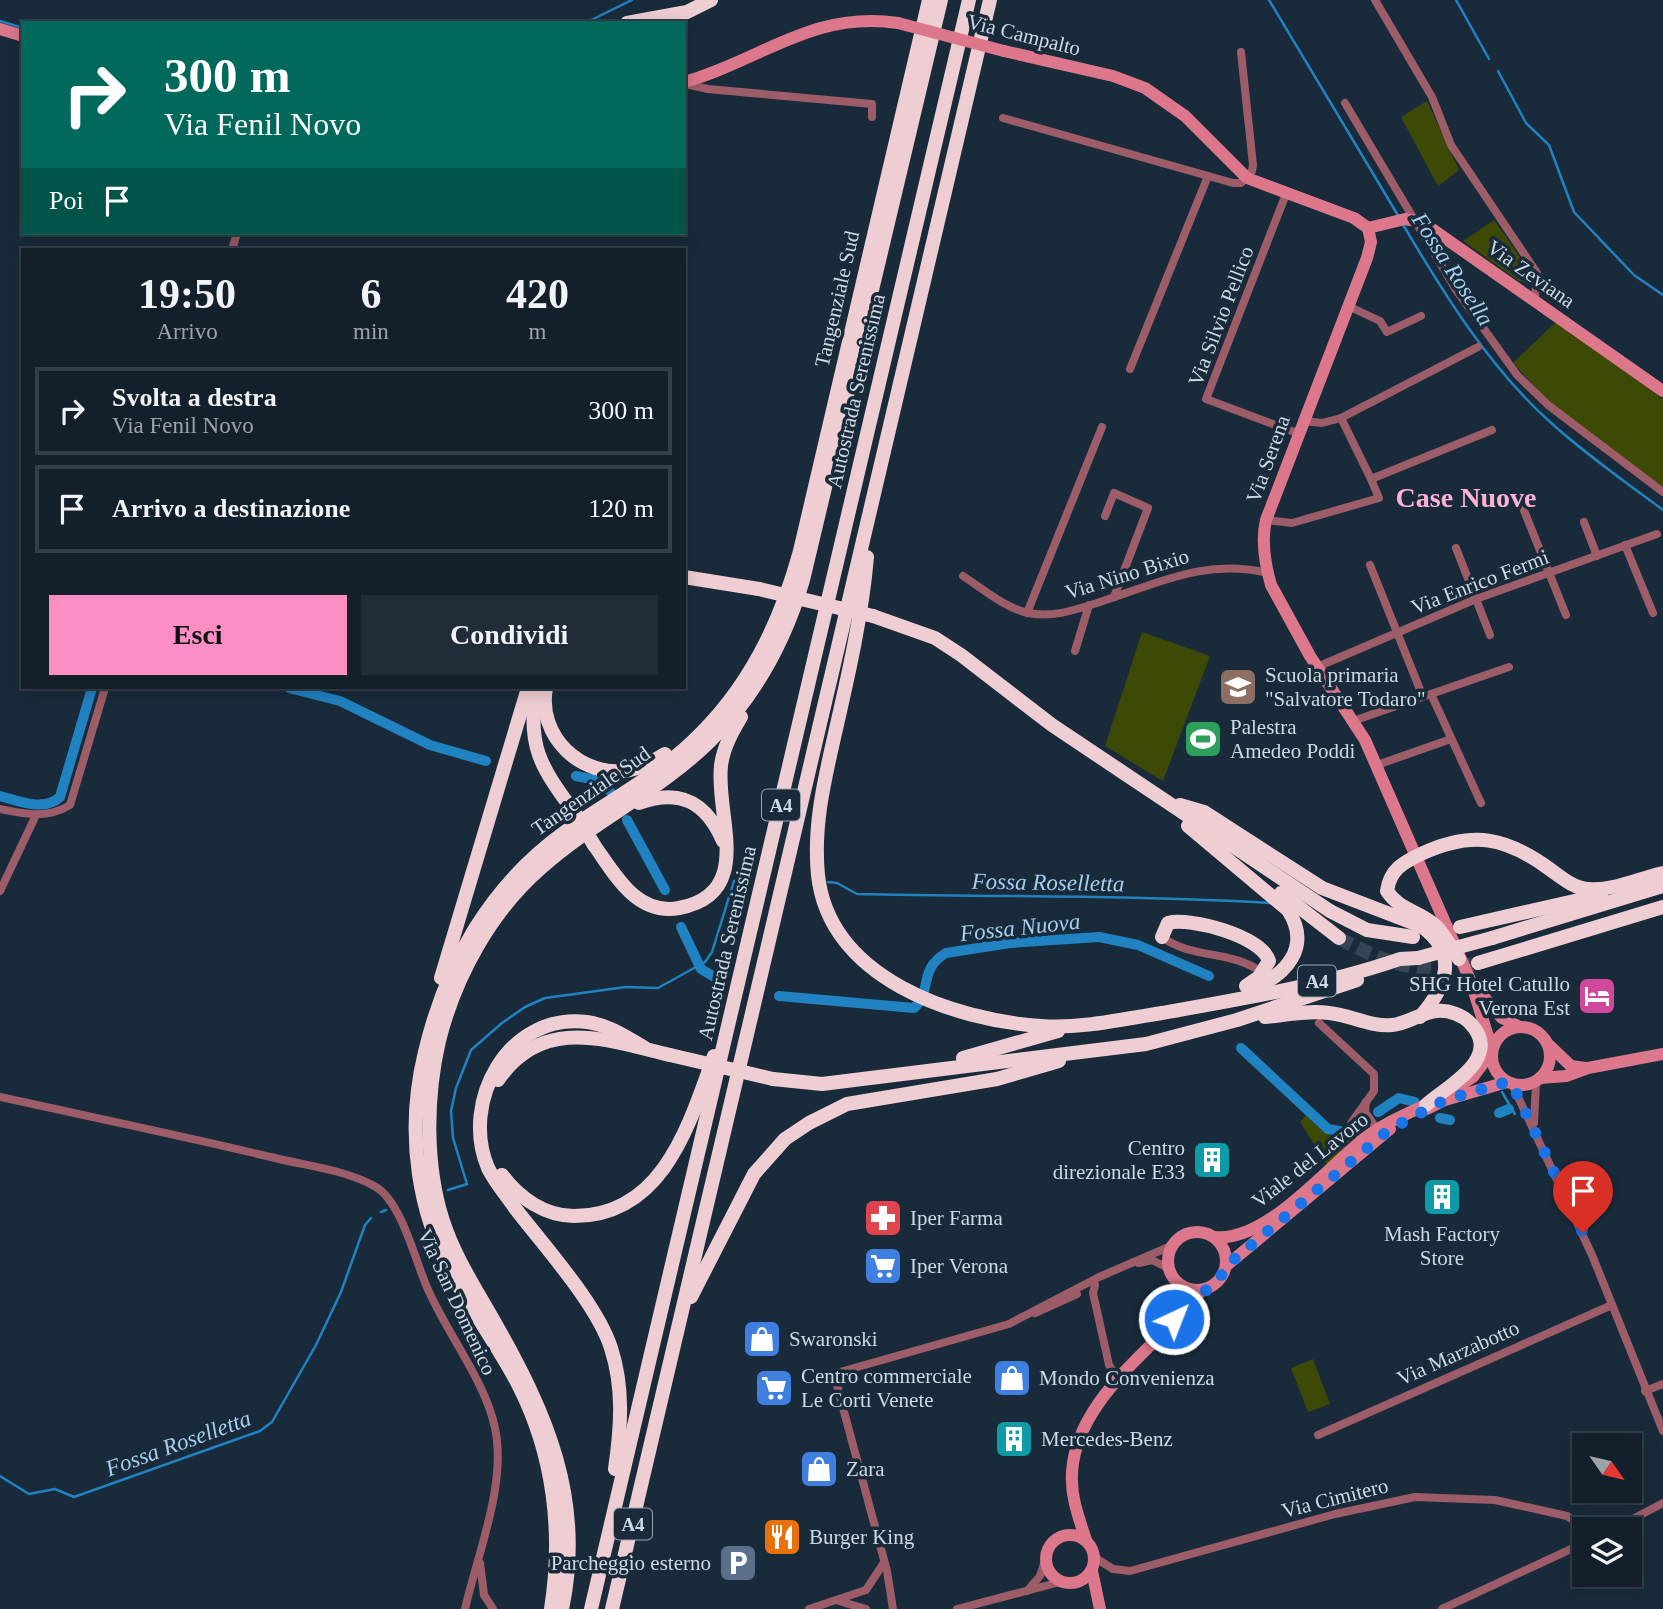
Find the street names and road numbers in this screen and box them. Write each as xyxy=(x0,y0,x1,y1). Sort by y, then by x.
street label: Via Campalto xyxy=(965,9,1083,61)
street label: Tangenziale Sud xyxy=(810,228,864,369)
street label: Via Zeviana xyxy=(1482,235,1580,313)
street label: Via Silvio Pellico xyxy=(1183,243,1259,389)
street label: Autostrada Serenissima xyxy=(822,291,890,491)
street label: Via Serena xyxy=(1241,411,1295,506)
street label: Via Nino Bixio xyxy=(1062,544,1192,604)
street label: Via Enrico Fermi xyxy=(1408,545,1552,619)
street label: Tangenziale Sud xyxy=(527,741,655,841)
road number: A4 xyxy=(762,790,800,820)
street label: Autostrada Serenissima xyxy=(693,843,761,1043)
road number: A4 xyxy=(1298,965,1336,996)
street label: Viale del Lavoro xyxy=(1247,1107,1373,1213)
street label: Via San Domenico xyxy=(413,1225,501,1379)
street label: Via Marzabotto xyxy=(1393,1315,1523,1391)
street label: Via Cimitero xyxy=(1279,1473,1391,1523)
road number: A4 xyxy=(614,1508,652,1540)

